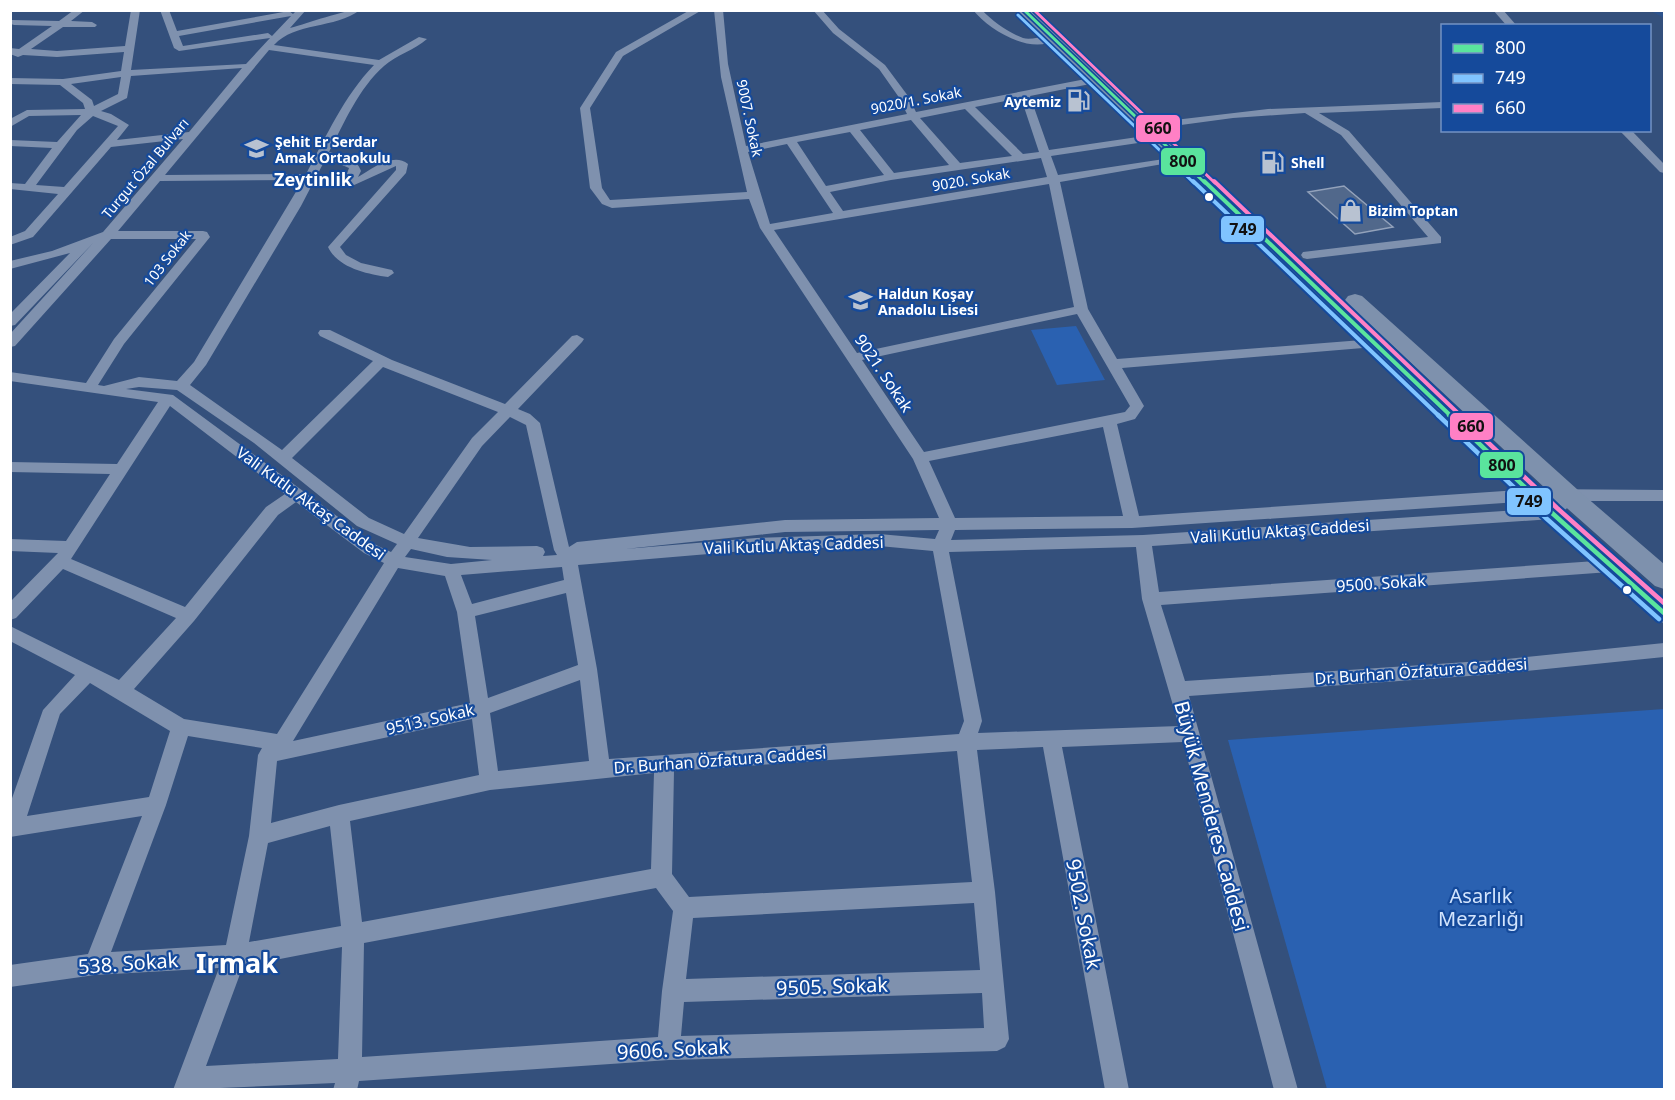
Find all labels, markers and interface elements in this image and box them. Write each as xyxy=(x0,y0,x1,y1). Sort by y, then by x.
legend xyxy=(1441,24,1651,132)
text: 800 xyxy=(1495,35,1526,59)
text: 749 xyxy=(1495,65,1526,89)
street label: 9007. Sokak xyxy=(733,78,768,159)
street label: 9020/1. Sokak xyxy=(869,82,963,118)
fuel station icon: Aytemiz xyxy=(1066,88,1092,114)
place label: Aytemiz xyxy=(1004,92,1061,111)
text: 660 xyxy=(1495,95,1526,119)
street label: Turgut Özal Bulvarı xyxy=(97,114,193,222)
line badge: 660 xyxy=(1135,114,1181,143)
text: 660 xyxy=(1144,117,1172,139)
place label: Şehit Er Serdar Amak Ortaokulu xyxy=(275,132,391,167)
school or university icon: Şehit Er Serdar Amak Ortaokulu xyxy=(244,136,270,162)
line badge: 800 xyxy=(1160,147,1206,176)
fuel station icon: Shell xyxy=(1260,149,1286,175)
text: 800 xyxy=(1169,150,1197,172)
place label: Shell xyxy=(1291,153,1325,172)
street label: 9020. Sokak xyxy=(931,163,1012,195)
district label: Zeytinlik xyxy=(274,167,353,191)
unlabelled marker xyxy=(1203,191,1215,203)
shop icon: Bizim Toptan xyxy=(1337,197,1363,223)
place label: Bizim Toptan xyxy=(1368,201,1458,220)
line badge: 749 xyxy=(1220,215,1265,243)
text: 749 xyxy=(1229,218,1257,240)
street label: 103 Sokak xyxy=(139,225,195,290)
place label: Haldun Koşay Anadolu Lisesi xyxy=(878,284,978,319)
school or university icon: Haldun Koşay Anadolu Lisesi xyxy=(847,288,873,314)
street label: 9021. Sokak xyxy=(850,330,918,417)
line badge: 660 xyxy=(1449,412,1494,441)
text: 660 xyxy=(1457,415,1485,437)
street label: Vali Kutlu Aktaş Caddesi xyxy=(232,441,390,565)
line badge: 800 xyxy=(1479,451,1524,479)
text: 800 xyxy=(1488,454,1516,476)
line badge: 749 xyxy=(1506,487,1552,516)
text: 749 xyxy=(1515,490,1543,512)
street label: Vali Kutlu Aktaş Caddesi xyxy=(1190,514,1370,548)
street label: Vali Kutlu Aktaş Caddesi xyxy=(704,531,884,559)
street label: 9500. Sokak xyxy=(1336,569,1427,597)
unlabelled marker xyxy=(1621,584,1633,596)
street label: Dr. Burhan Özfatura Caddesi xyxy=(1314,653,1528,689)
street label: 9513. Sokak xyxy=(384,698,477,740)
street label: Büyük Menderes Caddesi xyxy=(1168,698,1256,934)
street label: Dr. Burhan Özfatura Caddesi xyxy=(613,742,827,778)
street label: 9502. Sokak xyxy=(1060,856,1108,972)
park label: Asarlık Mezarlığı xyxy=(1438,882,1524,932)
district label: Irmak xyxy=(196,944,278,981)
street label: 538. Sokak xyxy=(77,946,179,980)
street label: 9505. Sokak xyxy=(776,971,889,1001)
street label: 9606. Sokak xyxy=(616,1033,730,1065)

